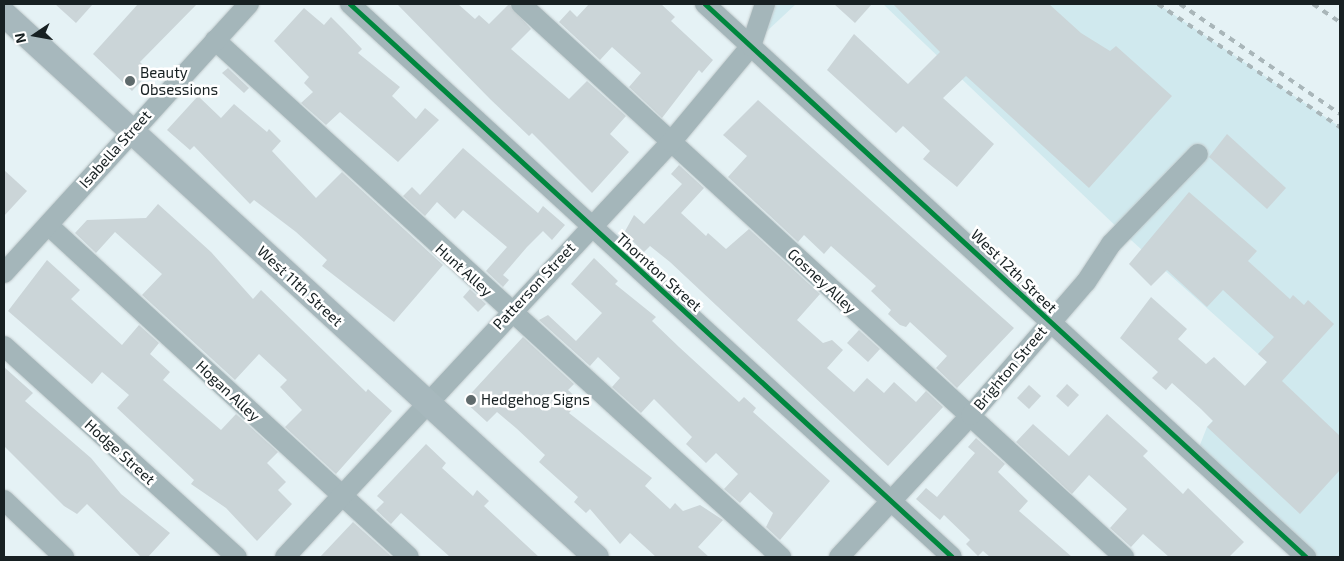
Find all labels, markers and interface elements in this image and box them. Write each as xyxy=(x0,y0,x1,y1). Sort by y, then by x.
north arrow xyxy=(10,10,60,60)
text: N xyxy=(10,32,29,45)
place label: Beauty Obsessions xyxy=(140,63,218,98)
marker: Beauty Obsessions xyxy=(124,75,136,87)
street label: Isabella Street xyxy=(75,106,155,192)
street label: West 12th Street xyxy=(967,225,1061,317)
street label: Thornton Street xyxy=(613,229,705,315)
street label: Patterson Street xyxy=(489,239,579,333)
street label: Hunt Alley xyxy=(432,240,496,300)
street label: West 11th Street xyxy=(254,242,346,330)
street label: Gosney Alley xyxy=(784,244,860,318)
street label: Brighton Street xyxy=(970,322,1050,414)
street label: Hogan Alley xyxy=(192,357,264,425)
place label: Hedgehog Signs xyxy=(481,391,590,409)
marker: Hedgehog Signs xyxy=(465,394,477,406)
street label: Hodge Street xyxy=(81,416,159,488)

